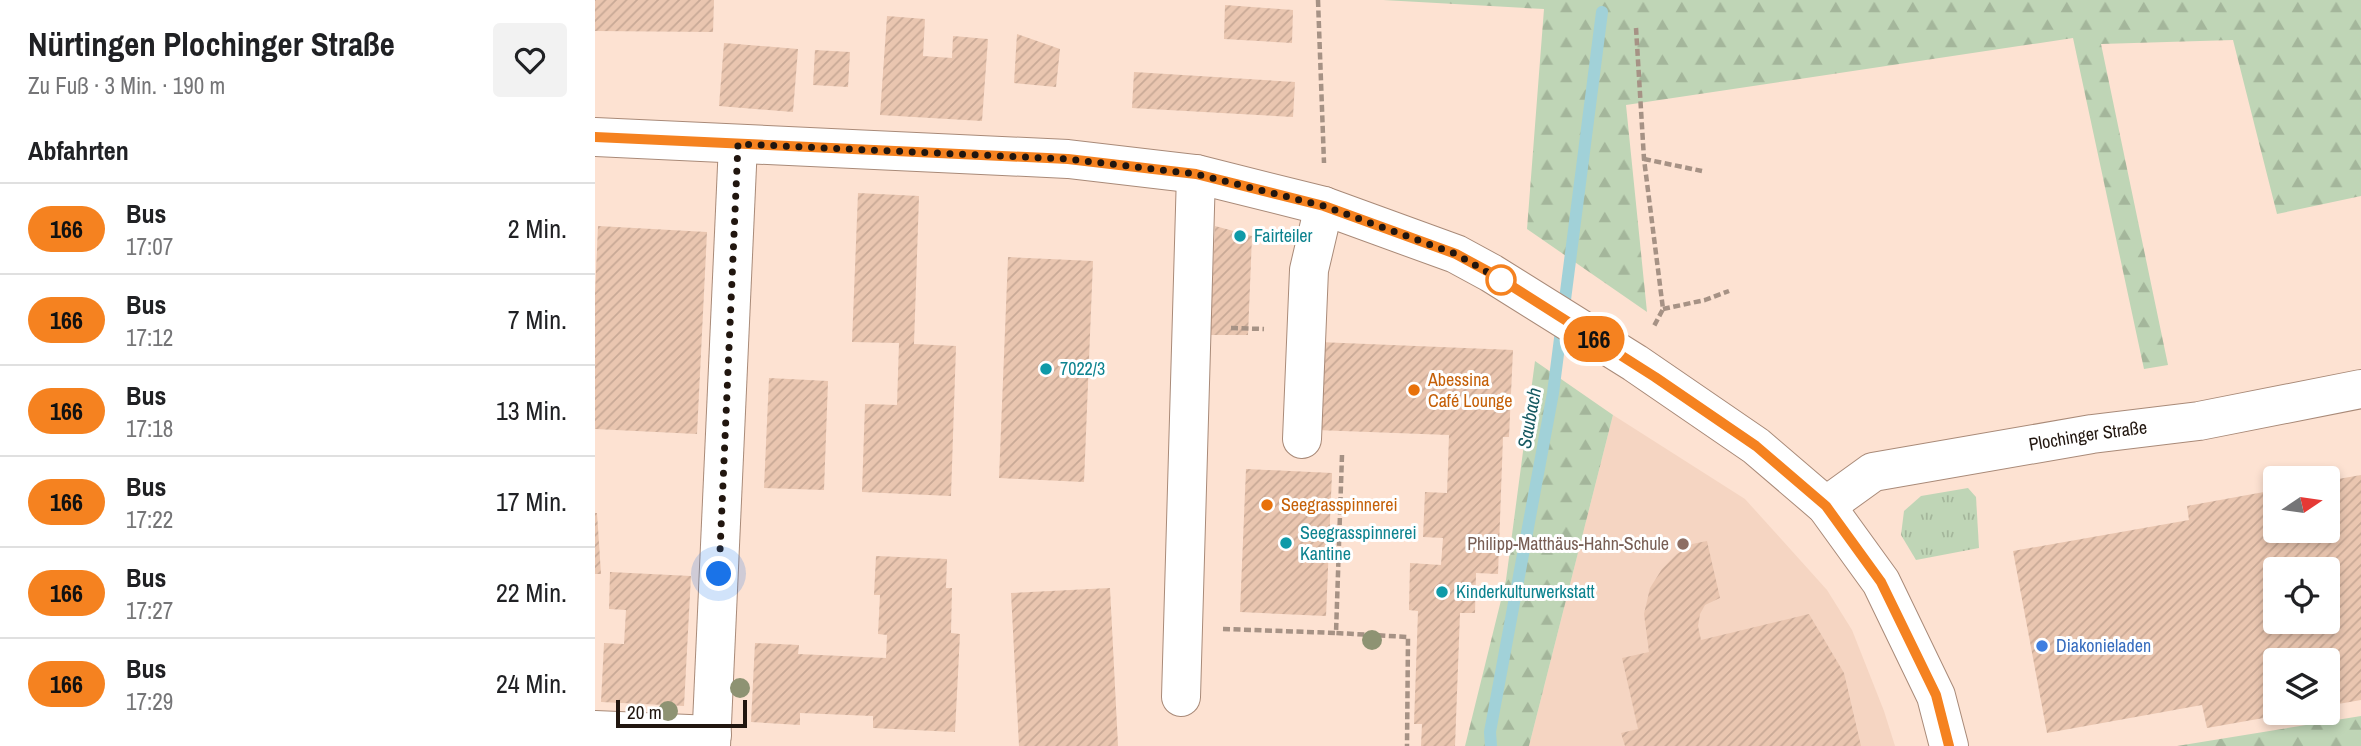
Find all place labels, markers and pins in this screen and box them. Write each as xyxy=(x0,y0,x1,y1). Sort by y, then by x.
place label: Fairteiler xyxy=(1254,223,1312,248)
marker: Fairteiler xyxy=(1232,228,1248,244)
unlabelled marker xyxy=(1486,265,1516,295)
place label: 7022/3 xyxy=(1060,356,1105,381)
marker: 7022/3 xyxy=(1038,361,1054,377)
place label: Abessina Café Lounge xyxy=(1427,367,1513,413)
marker: Abessina Café Lounge xyxy=(1406,382,1422,398)
place label: Seegrasspinnerei xyxy=(1281,492,1398,517)
marker: Seegrasspinnerei xyxy=(1259,497,1275,513)
place label: Seegrasspinnerei Kantine xyxy=(1300,520,1417,566)
place label: Philipp-Matthäus-Hahn-Schule xyxy=(1467,531,1669,556)
marker: Seegrasspinnerei Kantine xyxy=(1278,535,1294,551)
marker: Philipp-Matthäus-Hahn-Schule xyxy=(1675,536,1691,552)
place label: Kinderkulturwerkstatt xyxy=(1456,579,1595,604)
marker: Kinderkulturwerkstatt xyxy=(1434,584,1450,600)
place label: Diakonieladen xyxy=(2056,633,2151,658)
marker: Diakonieladen xyxy=(2034,638,2050,654)

